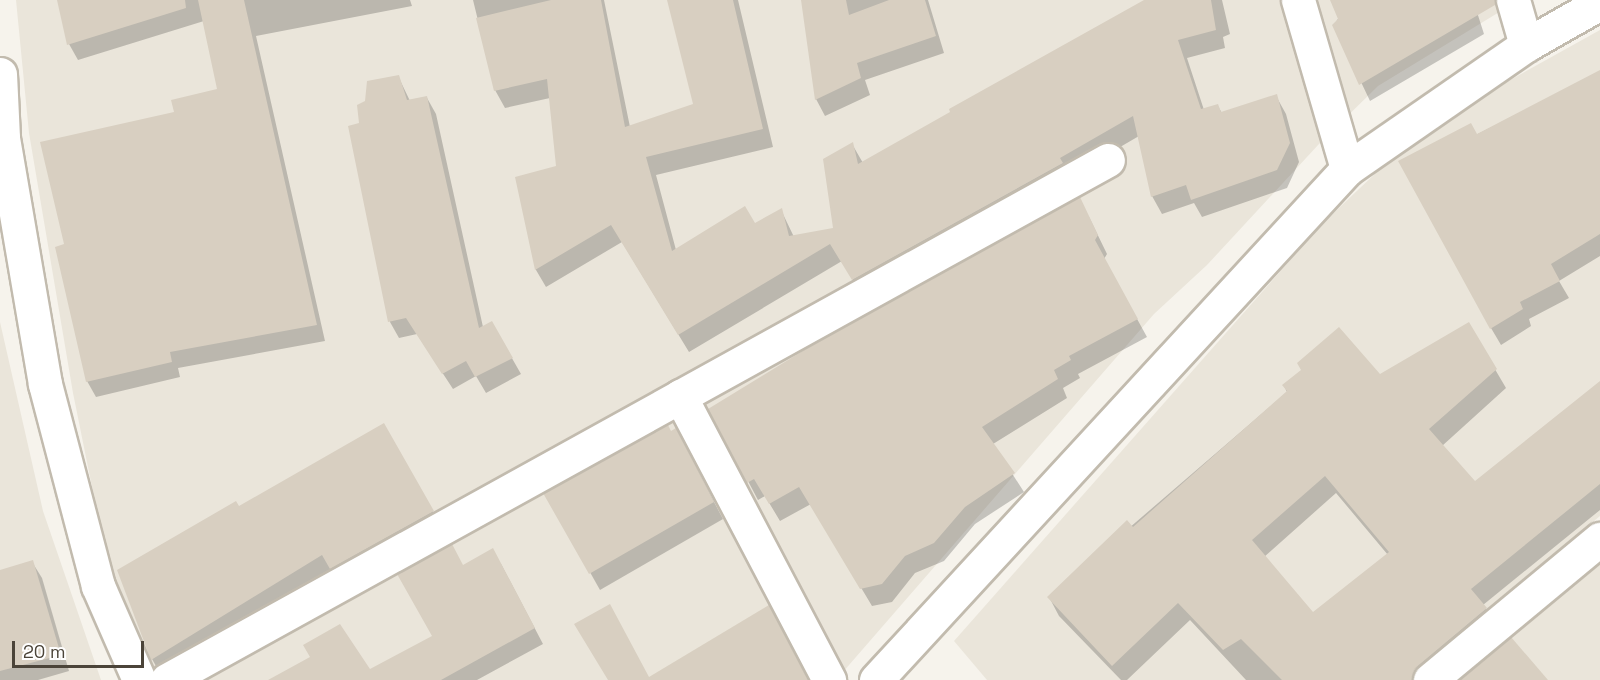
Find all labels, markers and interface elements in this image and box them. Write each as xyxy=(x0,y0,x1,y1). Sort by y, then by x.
scale bar xyxy=(15,629,147,667)
text: 20 m xyxy=(23,640,66,663)

